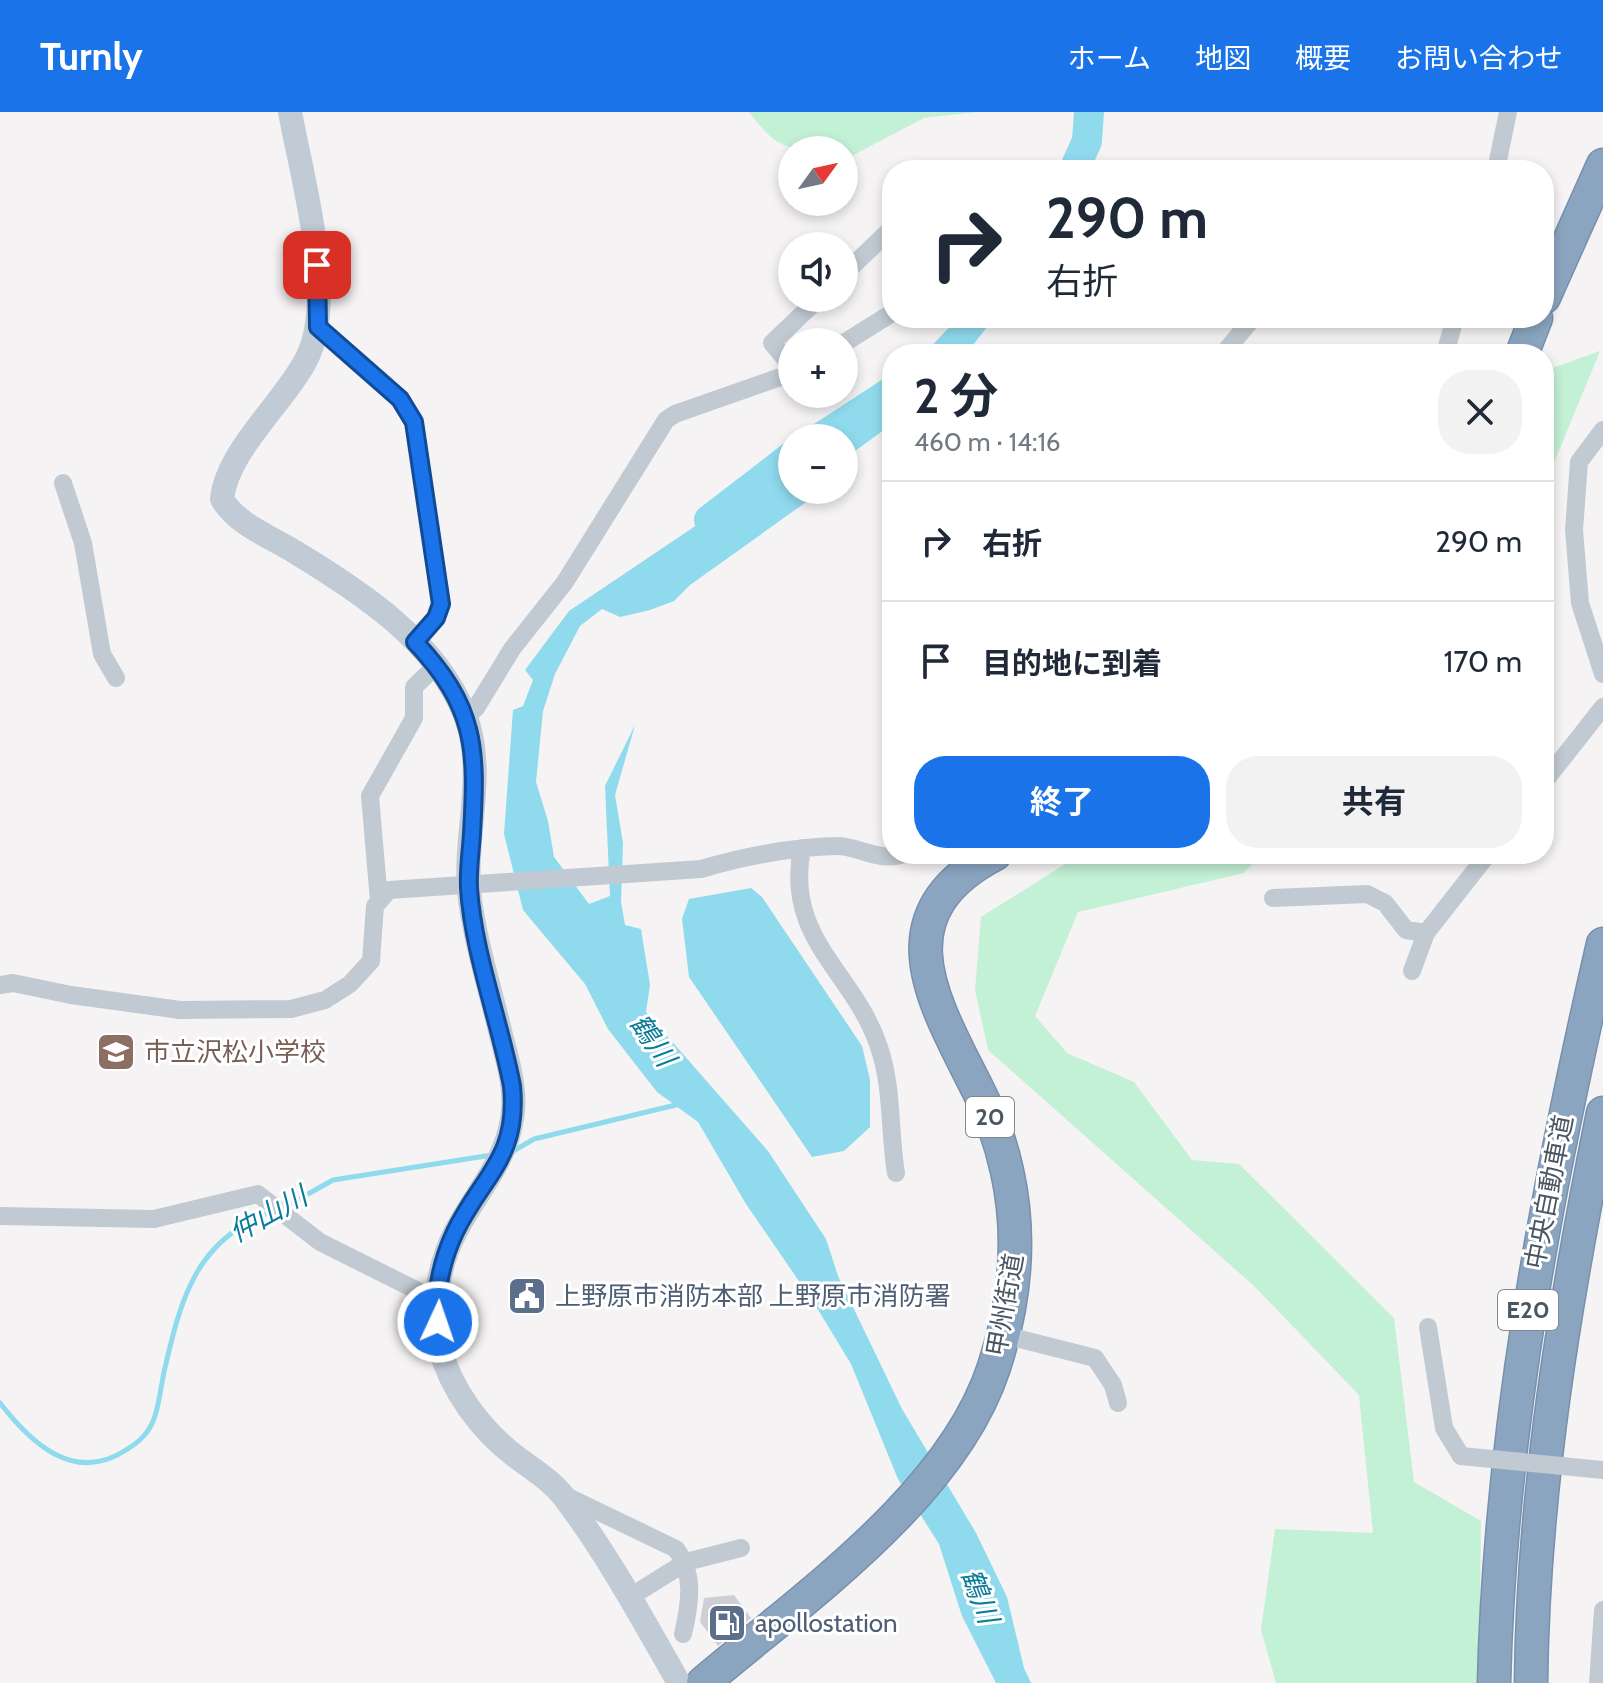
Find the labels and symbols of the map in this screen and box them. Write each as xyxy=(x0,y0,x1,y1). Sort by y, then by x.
north arrow xyxy=(778,136,858,216)
pin xyxy=(283,231,351,299)
water label: 鶴川 xyxy=(623,1007,685,1075)
school or university icon: 市立沢松小学校 xyxy=(95,1031,137,1073)
place label: 市立沢松小学校 xyxy=(144,1036,326,1068)
road number: 20 xyxy=(966,1097,1014,1137)
street label: 中央自動車道 xyxy=(1518,1112,1580,1272)
water label: 仲山川 xyxy=(223,1177,316,1249)
street label: 甲州街道 xyxy=(980,1251,1030,1359)
public building icon: 上野原市消防本部 上野原市消防署 xyxy=(506,1275,548,1317)
position arrow xyxy=(396,1280,480,1364)
place label: 上野原市消防本部 上野原市消防署 xyxy=(555,1280,951,1312)
road number: E20 xyxy=(1498,1290,1558,1330)
water label: 鶴川 xyxy=(954,1564,1007,1631)
fuel station icon: apollostation xyxy=(706,1602,748,1644)
place label: apollostation xyxy=(755,1607,898,1639)

